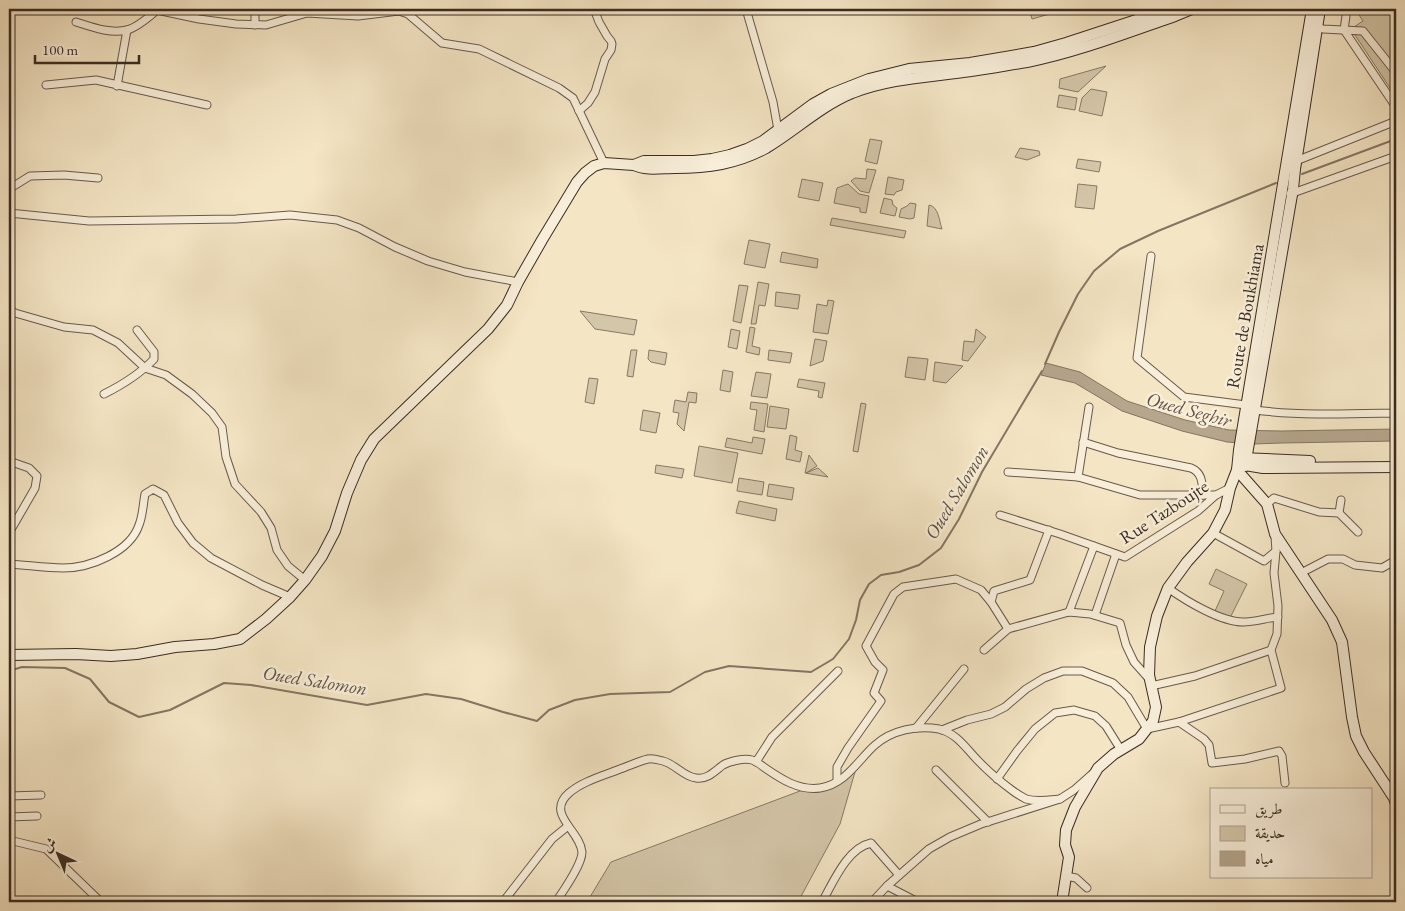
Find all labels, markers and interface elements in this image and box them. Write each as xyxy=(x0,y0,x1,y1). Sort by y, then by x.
scale bar xyxy=(35,32,139,64)
text: 100 m xyxy=(42,40,79,59)
street label: Route de Boukhiama xyxy=(1220,241,1269,390)
water label: Oued Seghir xyxy=(1144,386,1235,433)
water label: Oued Salomon xyxy=(919,441,994,544)
street label: Rue Tazboujte xyxy=(1115,474,1212,549)
water label: Oued Salomon xyxy=(261,660,369,701)
legend xyxy=(1210,788,1372,878)
text: طريق xyxy=(1255,799,1282,819)
text: حديقة xyxy=(1255,823,1285,842)
north arrow xyxy=(32,828,82,878)
text: ش xyxy=(38,833,60,856)
text: مياه xyxy=(1255,849,1273,868)

